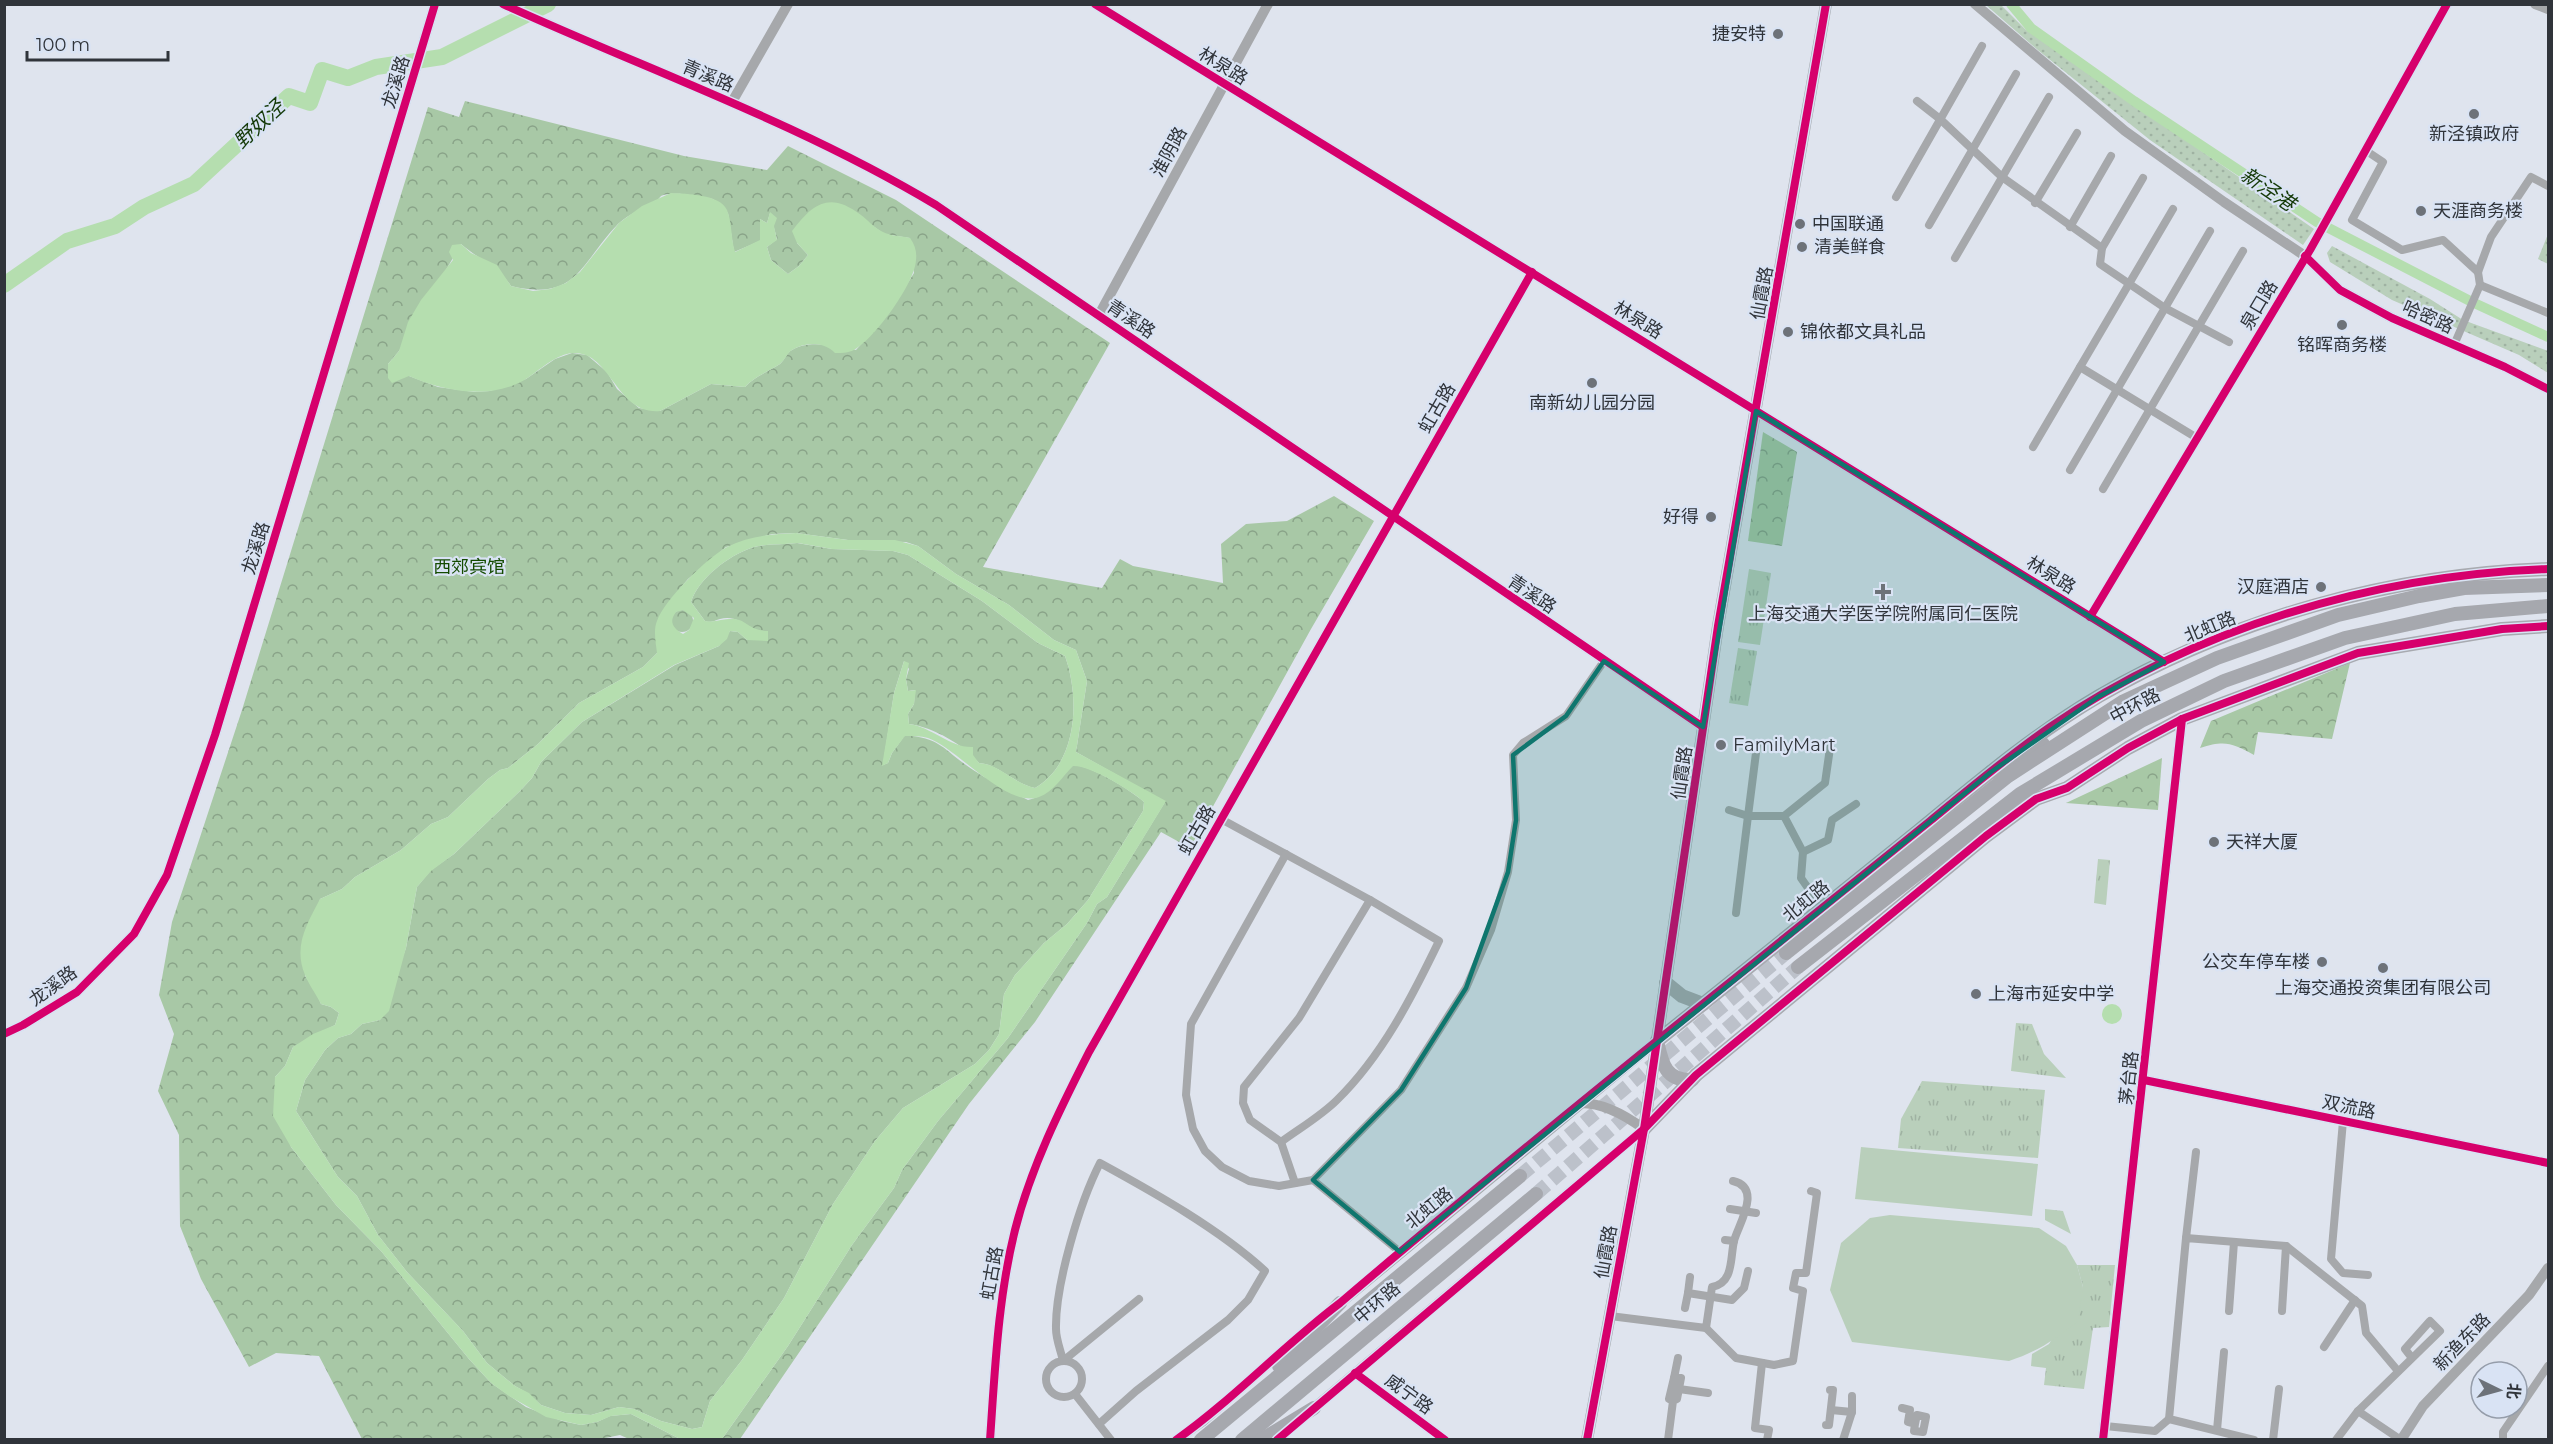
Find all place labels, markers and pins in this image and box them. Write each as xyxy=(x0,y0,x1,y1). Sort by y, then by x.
place label: 捷安特 xyxy=(1712,23,1766,45)
marker: 捷安特 xyxy=(1771,27,1785,41)
marker: 新泾镇政府 xyxy=(2467,107,2481,121)
place label: 新泾镇政府 xyxy=(2429,123,2519,145)
place label: 天涯商务楼 xyxy=(2433,200,2523,222)
marker: 天涯商务楼 xyxy=(2414,204,2428,218)
place label: 中国联通 xyxy=(1812,213,1884,235)
marker: 中国联通 xyxy=(1793,217,1807,231)
place label: 清美鲜食 xyxy=(1814,236,1886,258)
marker: 清美鲜食 xyxy=(1795,240,1809,254)
marker: 铭晖商务楼 xyxy=(2335,318,2349,332)
place label: 锦依都文具礼品 xyxy=(1800,321,1926,343)
marker: 锦依都文具礼品 xyxy=(1781,325,1795,339)
place label: 铭晖商务楼 xyxy=(2297,334,2387,356)
marker: 南新幼儿园分园 xyxy=(1585,376,1599,390)
place label: 南新幼儿园分园 xyxy=(1529,392,1655,414)
place label: 好得 xyxy=(1663,506,1699,528)
marker: 好得 xyxy=(1704,510,1718,524)
place label: 汉庭酒店 xyxy=(2237,576,2309,598)
marker: 汉庭酒店 xyxy=(2314,580,2328,594)
marker: 上海交通大学医学院附属同仁医院 xyxy=(1874,583,1892,601)
place label: 上海交通大学医学院附属同仁医院 xyxy=(1748,603,2018,625)
place label: FamilyMart xyxy=(1733,734,1836,756)
marker: FamilyMart xyxy=(1714,738,1728,752)
place label: 天祥大厦 xyxy=(2226,831,2298,853)
marker: 天祥大厦 xyxy=(2207,835,2221,849)
place label: 公交车停车楼 xyxy=(2202,951,2310,973)
marker: 公交车停车楼 xyxy=(2315,955,2329,969)
marker: 上海交通投资集团有限公司 xyxy=(2376,961,2390,975)
place label: 上海交通投资集团有限公司 xyxy=(2275,977,2491,999)
place label: 上海市延安中学 xyxy=(1988,983,2114,1005)
marker: 上海市延安中学 xyxy=(1969,987,1983,1001)

